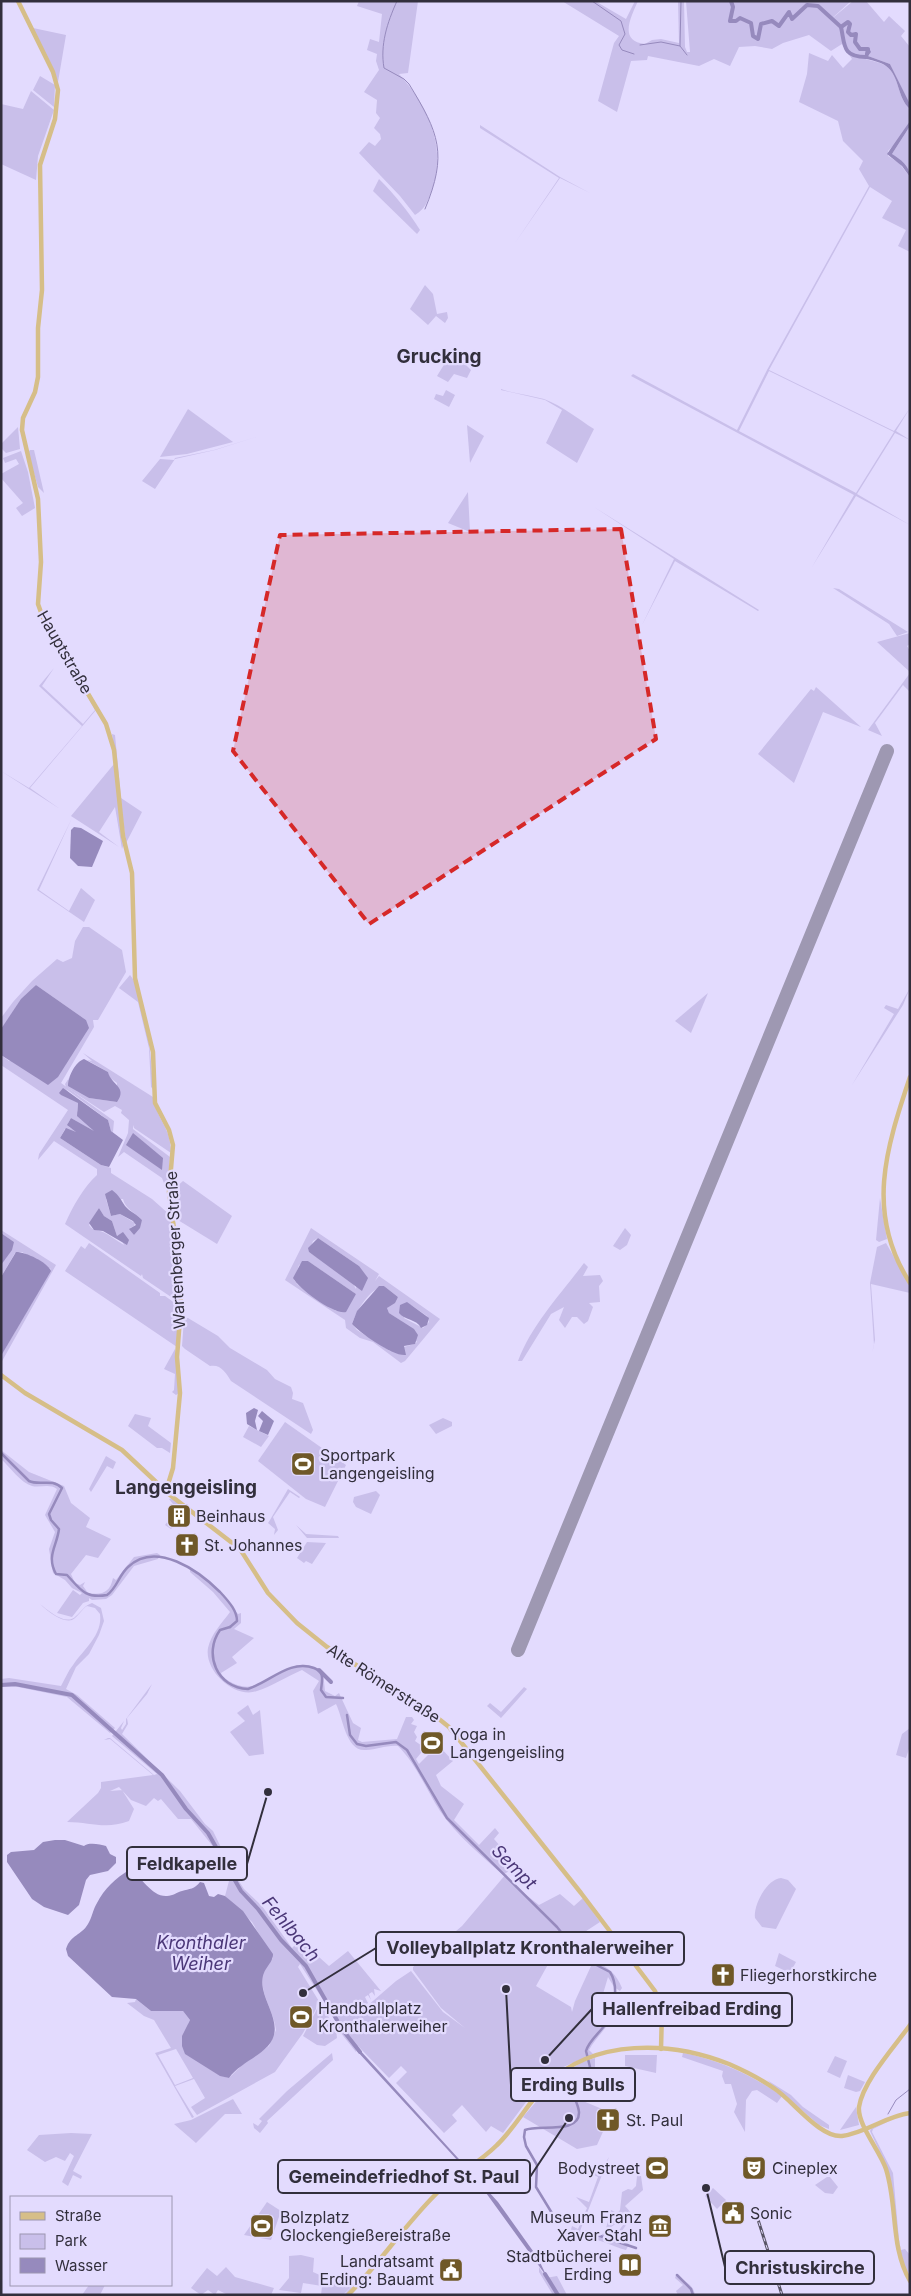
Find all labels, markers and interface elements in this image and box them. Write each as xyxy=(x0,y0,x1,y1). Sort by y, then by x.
district label: Grucking xyxy=(396,345,482,368)
street label: Hauptstraße xyxy=(33,607,97,697)
street label: Wartenberger Straße xyxy=(161,1170,189,1330)
place label: Sportpark Langengeisling xyxy=(320,1445,435,1483)
sports icon: Sportpark Langengeisling xyxy=(290,1451,316,1477)
district label: Langengeisling xyxy=(115,1476,257,1499)
building icon: Beinhaus xyxy=(166,1503,192,1529)
place label: Beinhaus xyxy=(196,1506,265,1526)
church icon: St. Johannes xyxy=(174,1532,200,1558)
place label: St. Johannes xyxy=(204,1535,302,1555)
street label: Alte Römerstraße xyxy=(324,1639,444,1727)
place label: Yoga in Langengeisling xyxy=(450,1724,565,1762)
sports icon: Yoga in Langengeisling xyxy=(419,1730,445,1756)
water label: Sempt xyxy=(488,1840,542,1894)
callout: Feldkapelle xyxy=(127,1847,247,1880)
text: Feldkapelle xyxy=(137,1853,237,1874)
water label: Fehlbach xyxy=(258,1892,325,1965)
water label: Kronthaler Weiher xyxy=(156,1932,247,1974)
callout: Volleyballplatz Kronthalerweiher xyxy=(376,1932,684,1965)
text: Volleyballplatz Kronthalerweiher xyxy=(386,1937,674,1958)
church icon: Fliegerhorstkirche xyxy=(710,1962,736,1988)
place label: Fliegerhorstkirche xyxy=(740,1965,877,1985)
callout: Hallenfreibad Erding xyxy=(592,1993,792,2026)
place label: Handballplatz Kronthalerweiher xyxy=(318,1998,447,2036)
text: Hallenfreibad Erding xyxy=(602,1998,782,2019)
sports icon: Handballplatz Kronthalerweiher xyxy=(288,2004,314,2030)
callout: Erding Bulls xyxy=(511,2068,635,2101)
text: Erding Bulls xyxy=(521,2074,625,2095)
church icon: St. Paul xyxy=(595,2107,621,2133)
place label: St. Paul xyxy=(626,2110,683,2130)
sports icon: Bodystreet xyxy=(644,2155,670,2181)
theatre icon: Cineplex xyxy=(741,2155,767,2181)
place label: Bodystreet xyxy=(558,2158,640,2178)
place label: Cineplex xyxy=(772,2158,838,2178)
callout: Gemeindefriedhof St. Paul xyxy=(278,2160,530,2193)
text: Gemeindefriedhof St. Paul xyxy=(289,2166,519,2187)
legend xyxy=(10,2196,172,2286)
public building icon: Sonic xyxy=(720,2200,746,2226)
place label: Sonic xyxy=(750,2203,792,2223)
text: Straße xyxy=(55,2206,102,2225)
place label: Bolzplatz Glockengießereistraße xyxy=(280,2207,451,2245)
place label: Museum Franz Xaver Stahl xyxy=(530,2207,642,2245)
sports icon: Bolzplatz Glockengießereistraße xyxy=(249,2213,275,2239)
museum icon: Museum Franz Xaver Stahl xyxy=(647,2213,673,2239)
text: Park xyxy=(55,2231,88,2250)
place label: Stadtbücherei Erding xyxy=(506,2246,612,2284)
place label: Landratsamt Erding: Bauamt xyxy=(319,2251,434,2289)
callout: Christuskirche xyxy=(725,2251,874,2284)
library icon: Stadtbücherei Erding xyxy=(617,2252,643,2278)
text: Wasser xyxy=(55,2256,108,2275)
public building icon: Landratsamt Erding: Bauamt xyxy=(438,2257,464,2283)
text: Christuskirche xyxy=(735,2257,865,2278)

